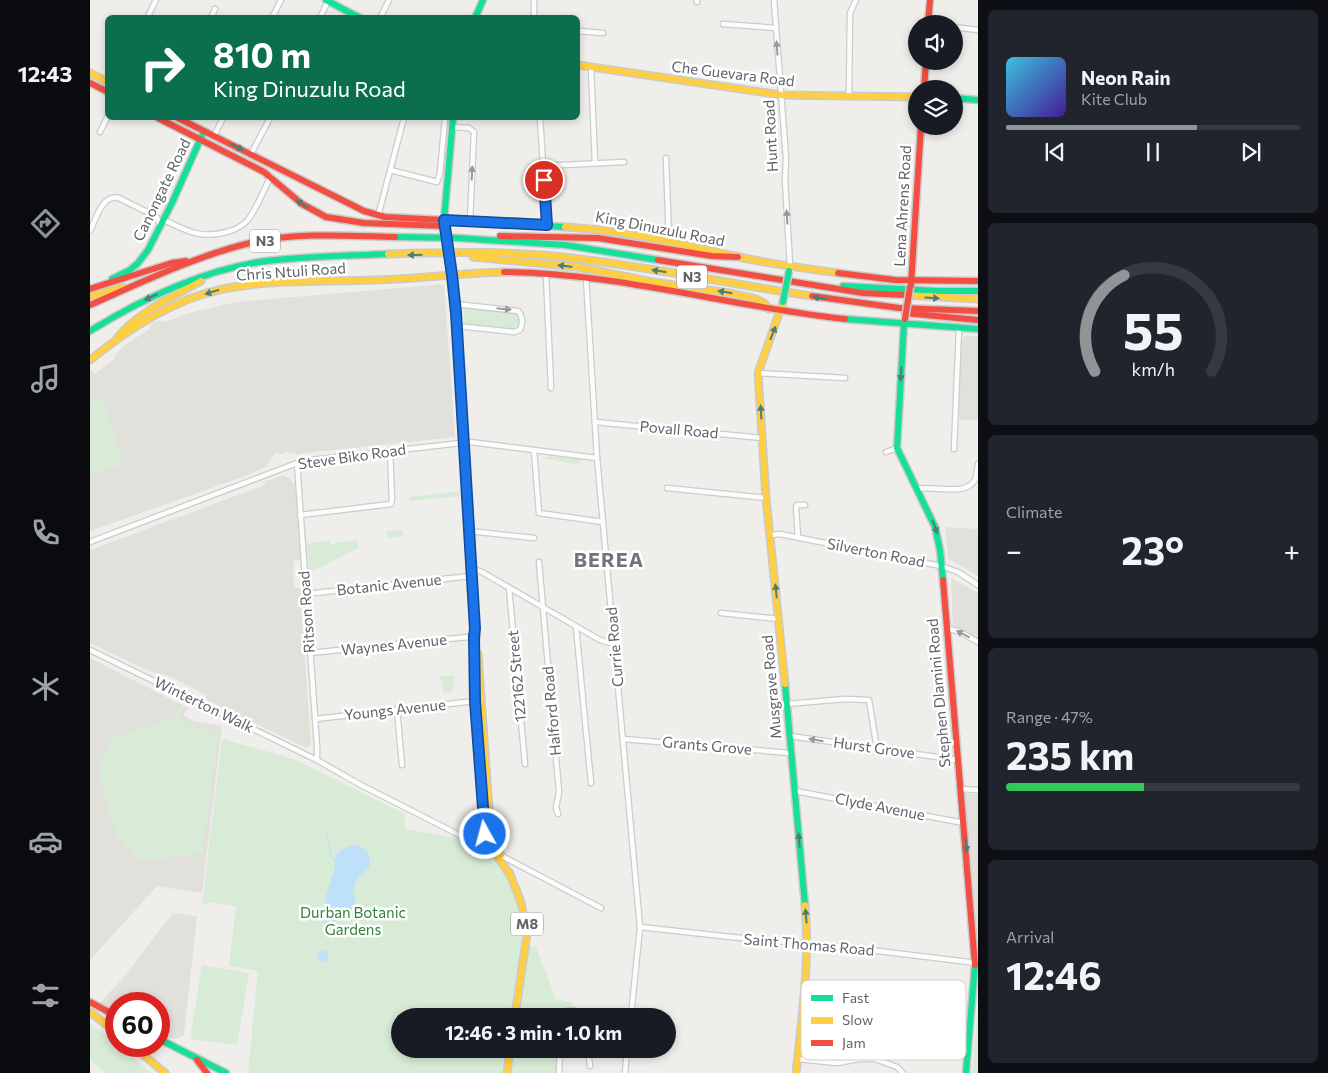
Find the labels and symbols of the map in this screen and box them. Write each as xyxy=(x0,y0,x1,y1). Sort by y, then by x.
one-way arrow xyxy=(773,39,781,55)
street label: Che Guevara Road xyxy=(671,57,796,89)
street label: Hunt Road xyxy=(759,99,781,173)
street label: Canongate Road xyxy=(128,135,194,244)
one-way arrow xyxy=(230,143,244,151)
street label: Lena Ahrens Road xyxy=(890,145,914,267)
pin xyxy=(523,159,565,201)
one-way arrow xyxy=(468,164,476,180)
one-way arrow xyxy=(295,199,309,209)
street label: King Dinuzulu Road xyxy=(594,207,726,249)
one-way arrow xyxy=(783,209,791,225)
road number: N3 xyxy=(250,230,280,252)
one-way arrow xyxy=(407,251,423,259)
street label: Chris Ntuli Road xyxy=(236,258,346,284)
one-way arrow xyxy=(556,262,572,270)
road number: N3 xyxy=(677,266,707,288)
one-way arrow xyxy=(651,267,667,275)
one-way arrow xyxy=(717,288,733,296)
one-way arrow xyxy=(204,289,219,297)
one-way arrow xyxy=(144,293,158,301)
one-way arrow xyxy=(811,293,827,301)
one-way arrow xyxy=(924,294,940,302)
one-way arrow xyxy=(496,305,512,313)
one-way arrow xyxy=(769,326,777,340)
one-way arrow xyxy=(896,366,904,382)
one-way arrow xyxy=(756,404,764,420)
street label: Povall Road xyxy=(639,417,719,441)
street label: Steve Biko Road xyxy=(297,440,407,472)
one-way arrow xyxy=(931,520,939,534)
street label: Silverton Road xyxy=(826,534,927,570)
district label: BEREA xyxy=(574,547,644,571)
street label: Ritson Road xyxy=(294,570,318,654)
street label: Botanic Avenue xyxy=(336,570,442,598)
one-way arrow xyxy=(772,583,780,599)
street label: Currie Road xyxy=(602,606,626,688)
street label: Stephen Dlamini Road xyxy=(923,618,953,768)
street label: Waynes Avenue xyxy=(340,629,448,659)
street label: 122162 Street xyxy=(503,629,529,723)
one-way arrow xyxy=(956,630,970,638)
street label: Musgrave Road xyxy=(757,634,785,740)
street label: Halford Road xyxy=(538,666,564,757)
street label: Winterton Walk xyxy=(152,672,257,736)
street label: Youngs Avenue xyxy=(343,695,447,723)
street label: Grants Grove xyxy=(662,732,753,758)
street label: Hurst Grove xyxy=(832,732,916,762)
one-way arrow xyxy=(808,735,824,743)
street label: Clyde Avenue xyxy=(834,788,927,824)
position arrow xyxy=(458,807,510,859)
one-way arrow xyxy=(795,832,803,848)
one-way arrow xyxy=(962,837,970,853)
park label: Durban Botanic Gardens xyxy=(300,903,406,938)
one-way arrow xyxy=(802,908,810,924)
road number: M8 xyxy=(511,912,543,936)
street label: Saint Thomas Road xyxy=(743,929,875,959)
legend xyxy=(801,980,966,1060)
text: Fast xyxy=(842,989,869,1006)
speed limit sign: 60 xyxy=(105,992,170,1057)
text: Slow xyxy=(842,1011,873,1028)
text: Jam xyxy=(842,1034,866,1051)

